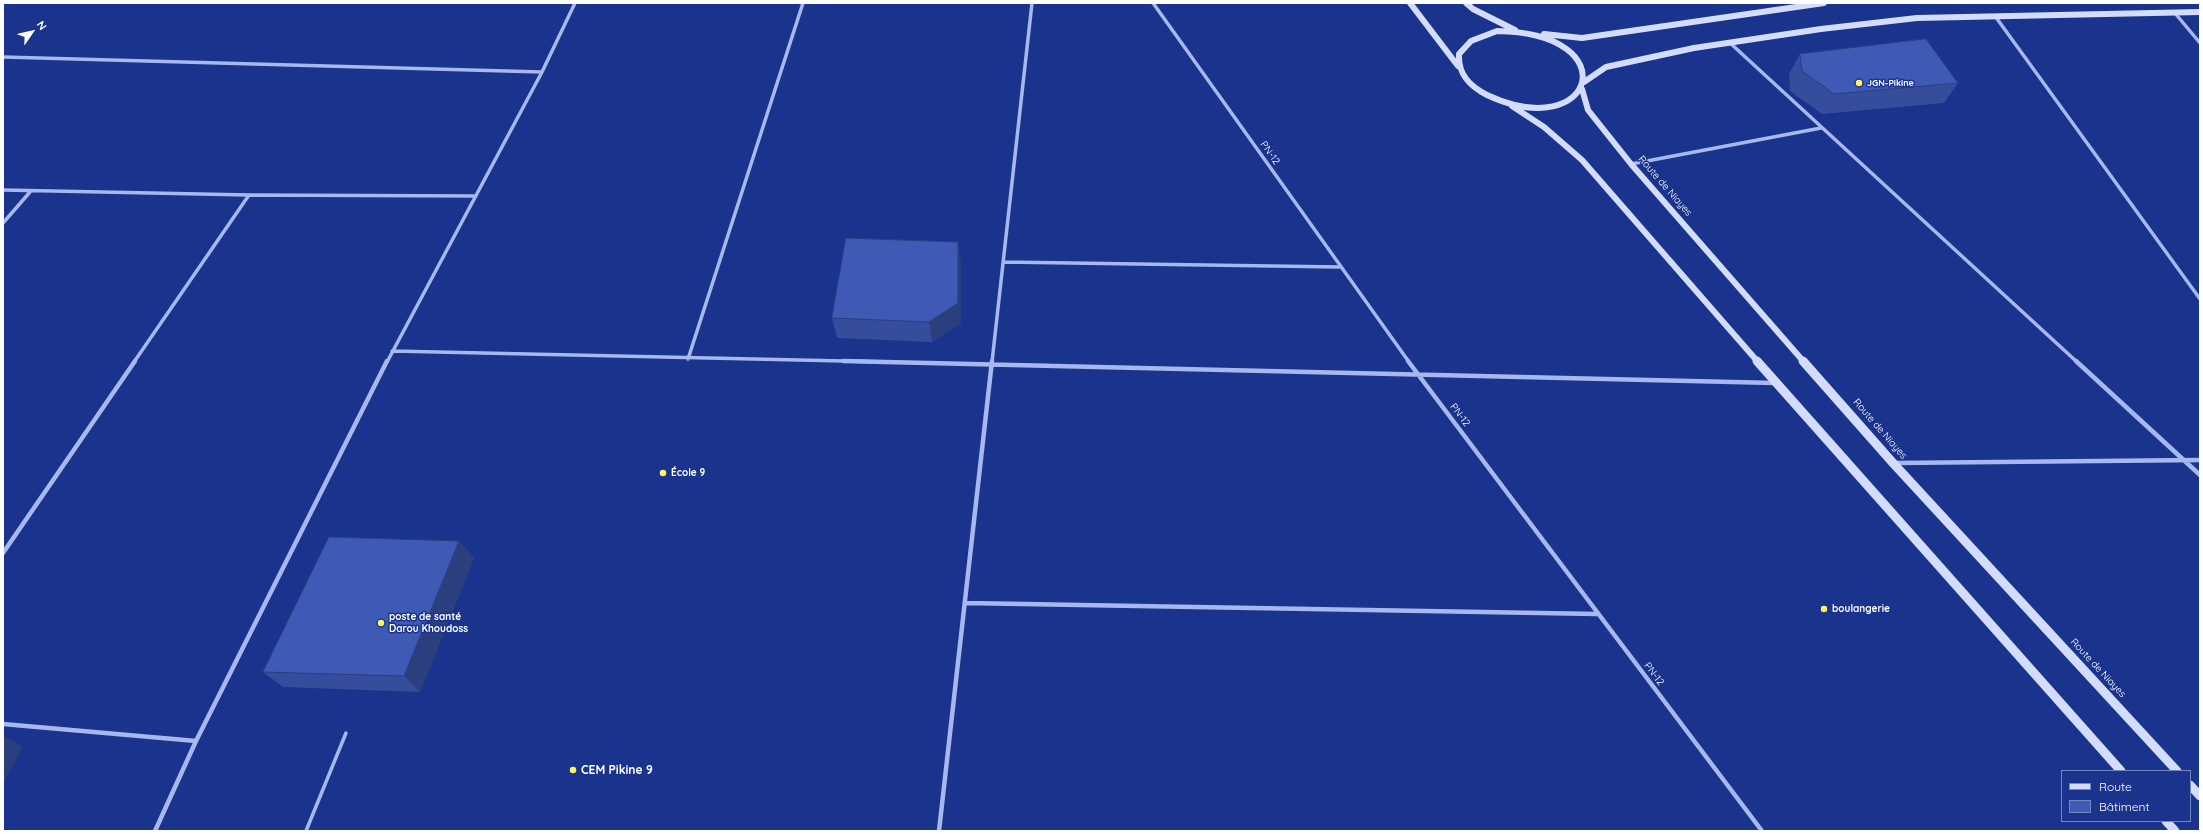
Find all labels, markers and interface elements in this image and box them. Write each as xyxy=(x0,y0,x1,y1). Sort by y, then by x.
north arrow xyxy=(12,12,52,52)
text: N xyxy=(34,18,50,33)
marker: JGN-Pikine xyxy=(1854,78,1864,88)
place label: JGN-Pikine xyxy=(1867,78,1914,88)
street label: PN-12 xyxy=(1258,139,1282,167)
street label: Route de Niayes xyxy=(1636,153,1694,219)
street label: Route de Niayes xyxy=(1851,396,1909,462)
street label: PN-12 xyxy=(1447,401,1473,429)
place label: École 9 xyxy=(671,467,705,479)
marker: École 9 xyxy=(658,468,668,478)
place label: boulangerie xyxy=(1832,603,1890,615)
marker: boulangerie xyxy=(1819,604,1829,614)
place label: poste de santé Darou Khoudoss xyxy=(389,611,468,634)
marker: poste de santé Darou Khoudoss xyxy=(376,618,386,628)
street label: Route de Niayes xyxy=(2068,636,2128,700)
street label: PN-12 xyxy=(1641,660,1667,688)
place label: CEM Pikine 9 xyxy=(581,763,653,777)
marker: CEM Pikine 9 xyxy=(568,765,578,775)
legend xyxy=(2061,770,2191,822)
text: Route xyxy=(2099,779,2132,794)
text: Bâtiment xyxy=(2099,799,2149,814)

